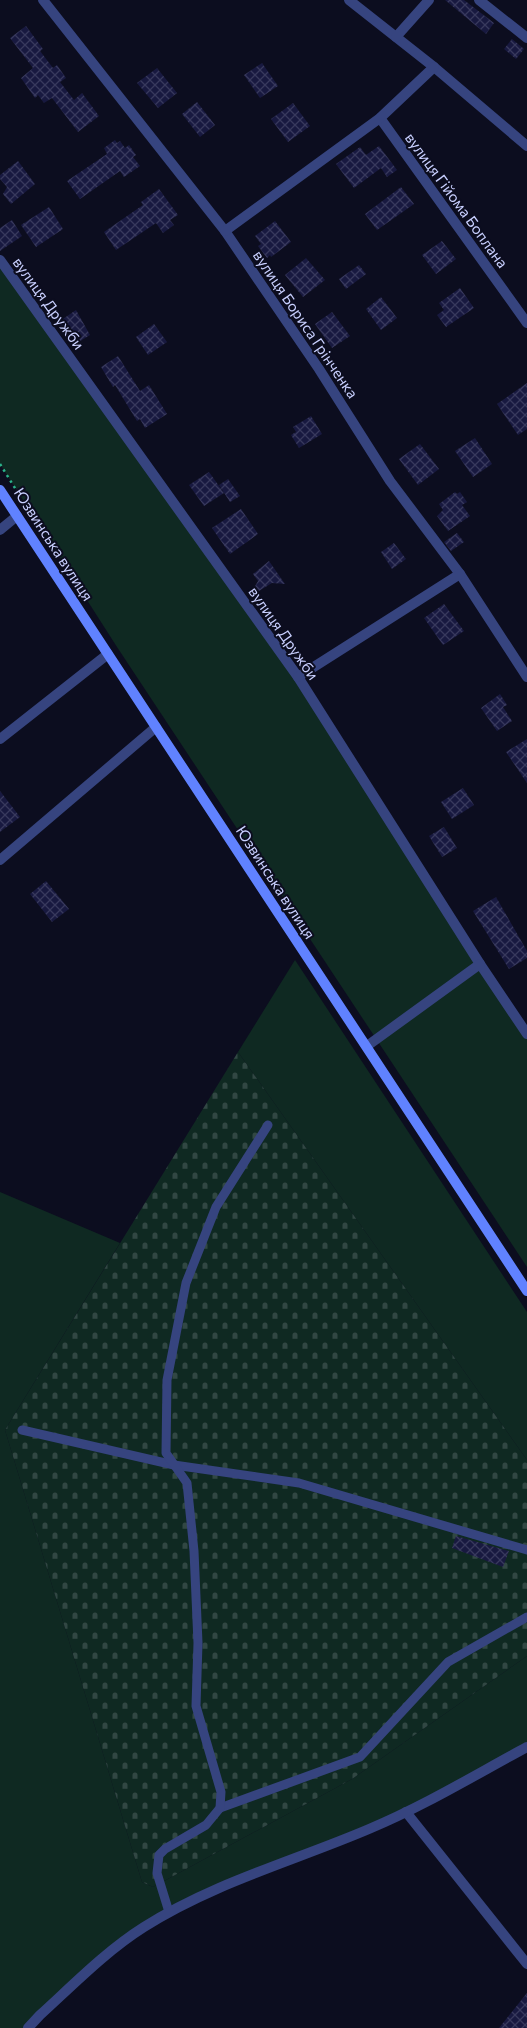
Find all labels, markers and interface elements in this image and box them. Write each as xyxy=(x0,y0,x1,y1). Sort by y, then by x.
street label: вулиця Гійома Боплана xyxy=(402,129,512,271)
street label: вулиця Бориса Грінченка xyxy=(250,247,362,401)
street label: вулиця Дружби xyxy=(10,253,88,353)
street label: Юзвинська вулиця xyxy=(11,484,97,604)
street label: вулиця Дружби xyxy=(245,583,323,683)
street label: Юзвинська вулиця xyxy=(233,822,319,942)

